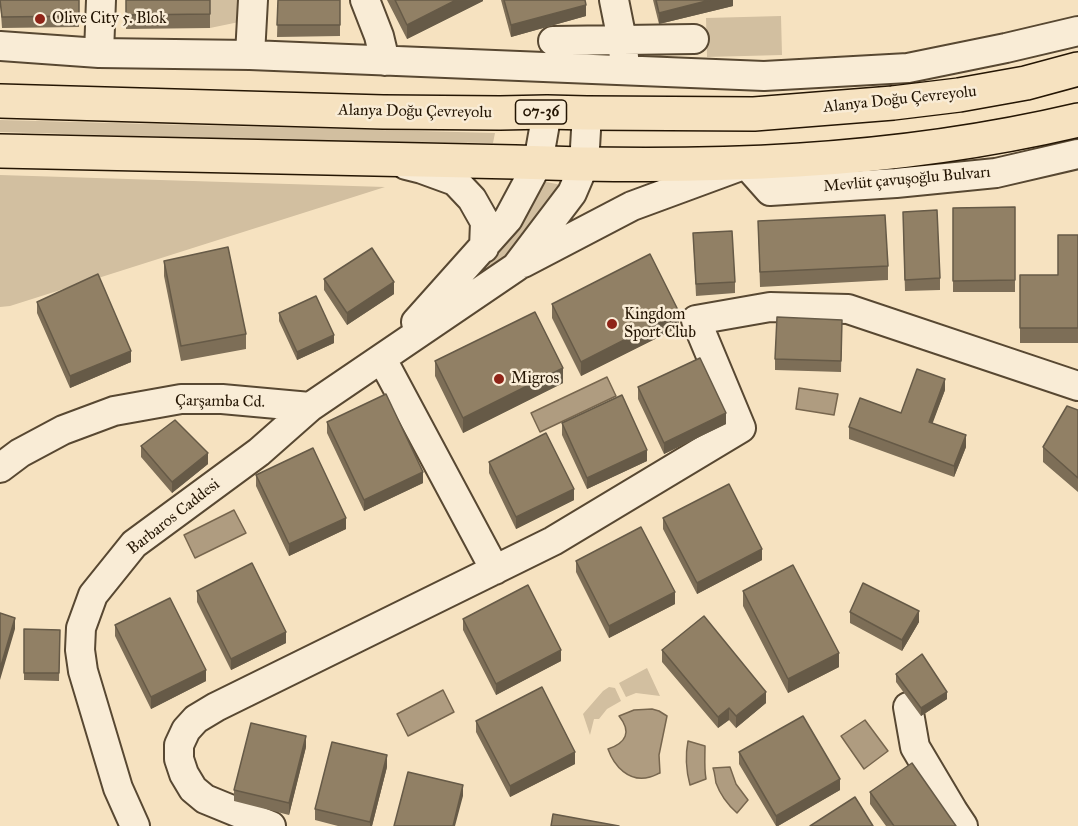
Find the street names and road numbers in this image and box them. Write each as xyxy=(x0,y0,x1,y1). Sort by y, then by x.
street label: Alanya Doğu Çevreyolu xyxy=(822,82,978,118)
road number: 07-36 xyxy=(516,100,566,124)
street label: Alanya Doğu Çevreyolu xyxy=(338,101,492,123)
street label: Mevlüt çavuşoğlu Bulvarı xyxy=(823,163,991,197)
street label: Çarşamba Cd. xyxy=(175,392,265,412)
street label: Barbaros Caddesi xyxy=(124,475,224,559)

